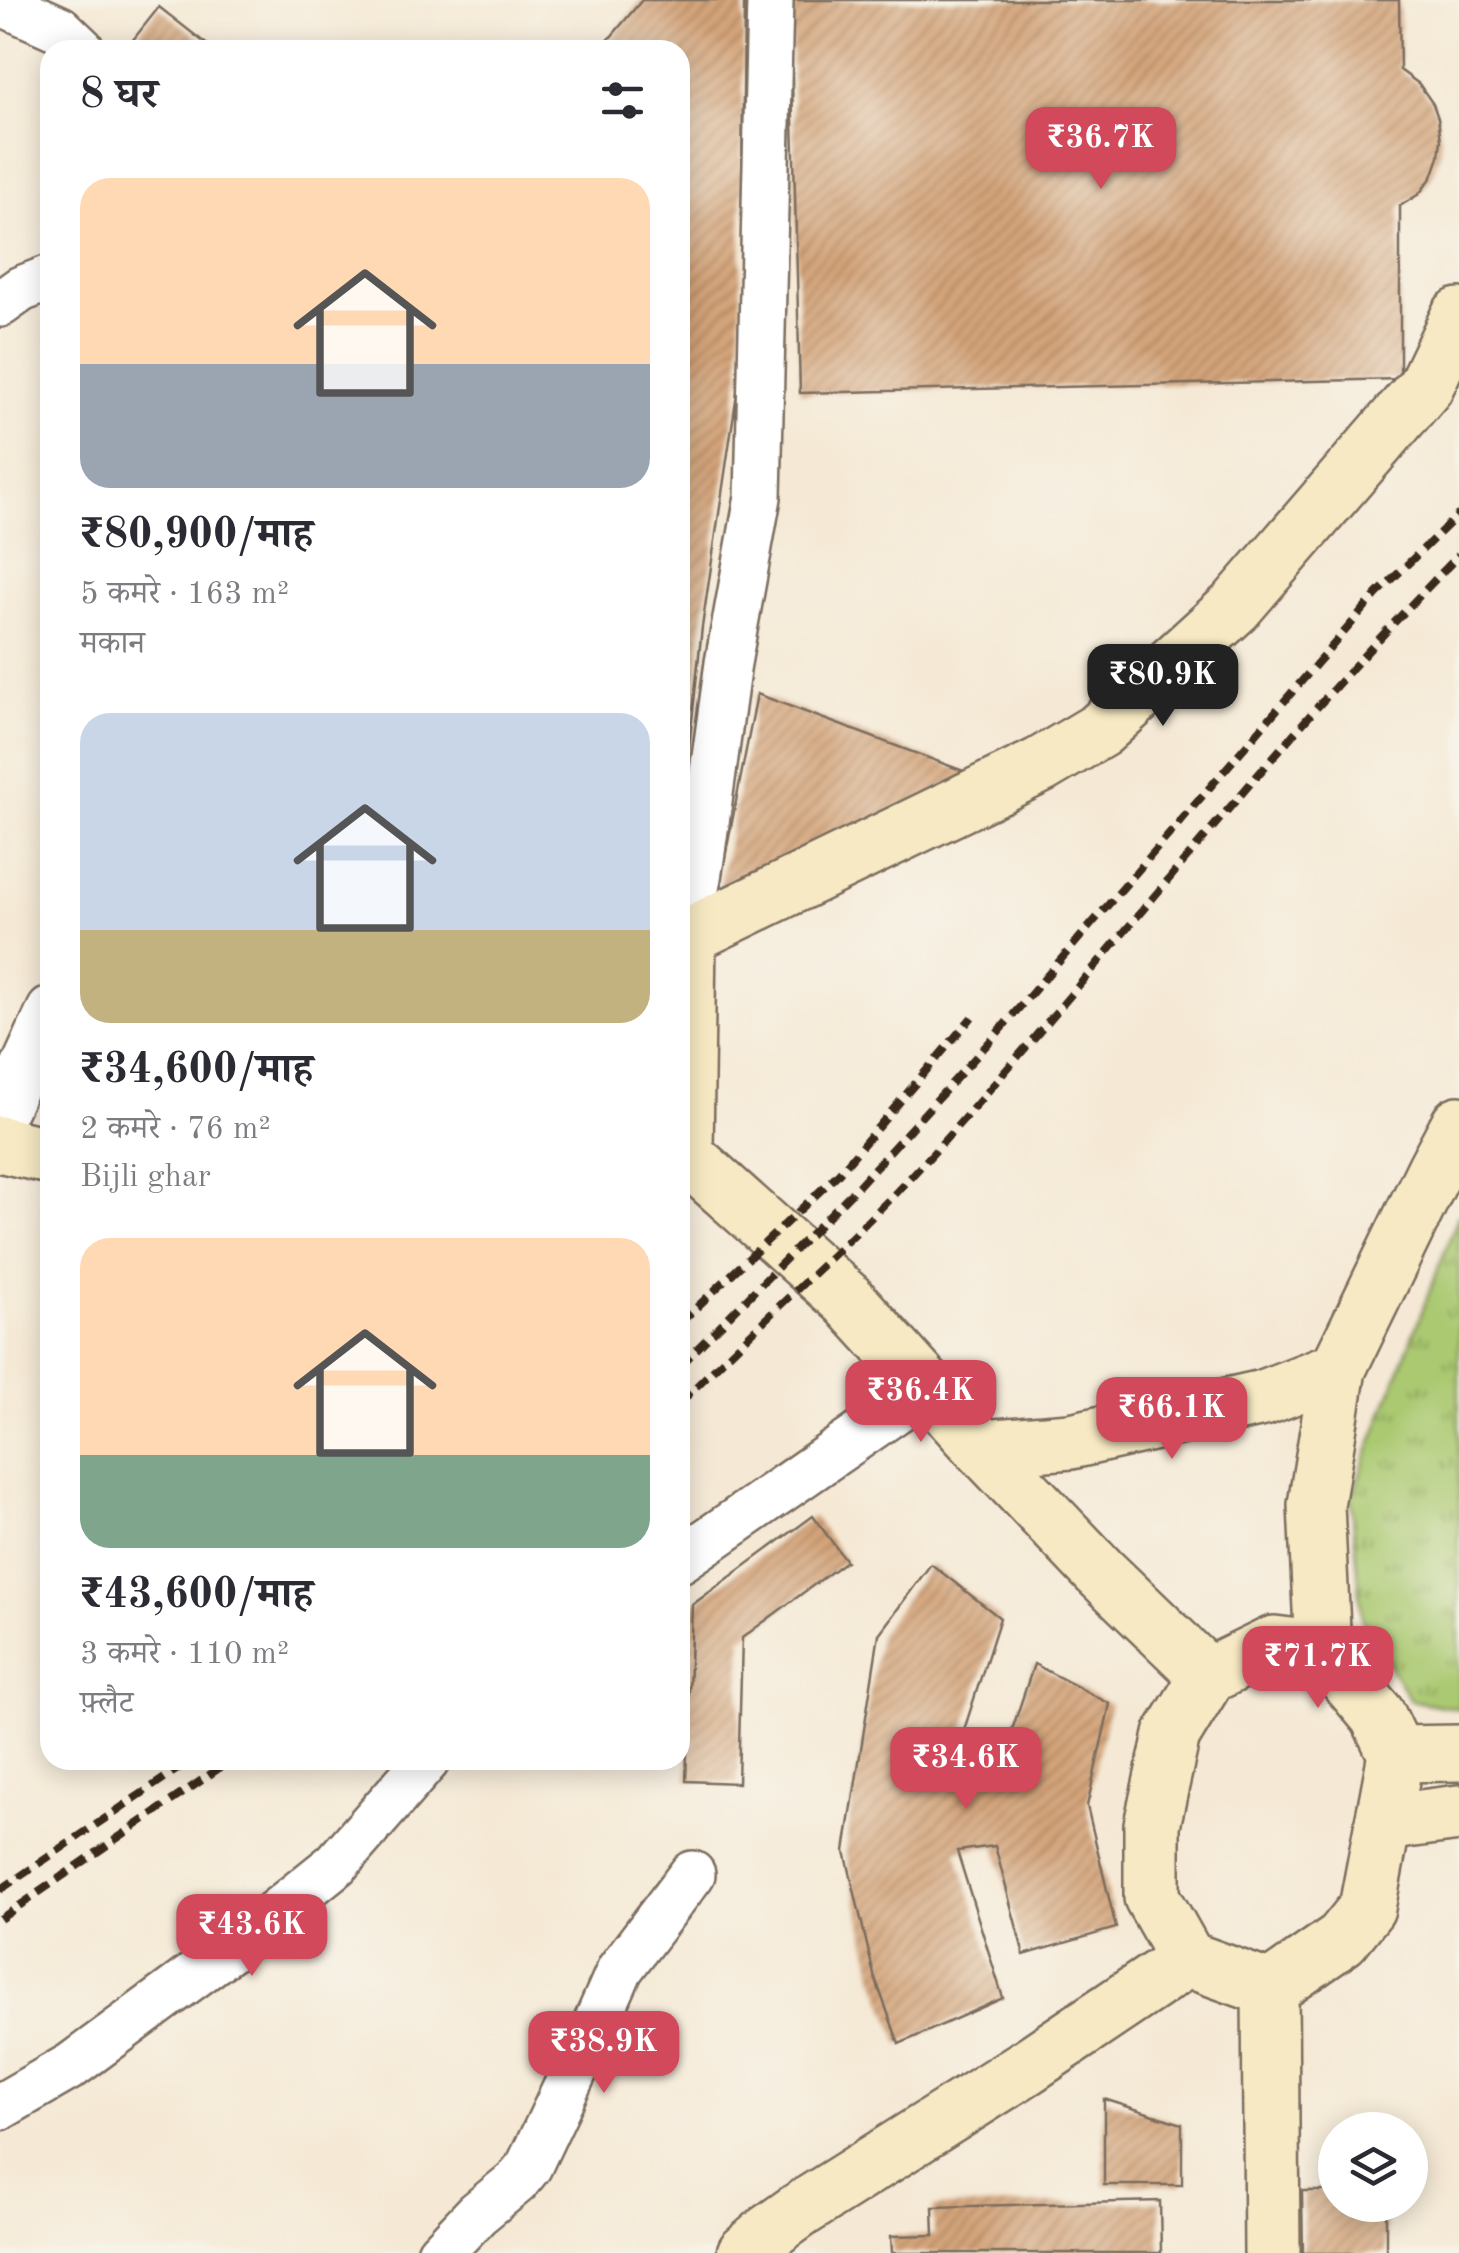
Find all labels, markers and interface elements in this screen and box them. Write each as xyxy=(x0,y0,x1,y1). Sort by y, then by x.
icon: filters xyxy=(595,73,650,128)
text: 8 घर xyxy=(80,75,158,117)
pin: ₹36.7K xyxy=(1020,107,1182,192)
text: ₹36.7K xyxy=(1047,123,1155,155)
icon: home xyxy=(275,243,455,423)
text: ₹80,900/माह xyxy=(80,515,313,557)
text: 5 कमरे · 163 m² xyxy=(80,579,289,611)
text: मकान xyxy=(80,629,145,661)
pin: ₹80.9K xyxy=(1082,644,1244,729)
text: ₹80.9K xyxy=(1109,660,1217,692)
icon: home xyxy=(275,778,455,958)
text: ₹34,600/माह xyxy=(80,1050,313,1092)
text: 2 कमरे · 76 m² xyxy=(80,1114,271,1146)
text: Bijli ghar xyxy=(80,1162,211,1194)
icon: home xyxy=(275,1303,455,1483)
pin: ₹36.4K xyxy=(840,1360,1002,1445)
text: ₹36.4K xyxy=(867,1376,975,1408)
pin: ₹66.1K xyxy=(1091,1377,1253,1462)
text: ₹66.1K xyxy=(1118,1393,1226,1425)
text: ₹43,600/माह xyxy=(80,1575,313,1617)
pin: ₹71.7K xyxy=(1237,1626,1399,1711)
text: 3 कमरे · 110 m² xyxy=(80,1639,289,1671)
text: ₹71.7K xyxy=(1264,1642,1372,1674)
text: फ़्लैट xyxy=(80,1689,133,1721)
pin: ₹34.6K xyxy=(885,1727,1047,1812)
text: ₹34.6K xyxy=(912,1743,1020,1775)
pin: ₹43.6K xyxy=(171,1894,333,1979)
text: ₹43.6K xyxy=(198,1910,306,1942)
pin: ₹38.9K xyxy=(523,2011,685,2096)
text: ₹38.9K xyxy=(550,2027,658,2059)
map controls xyxy=(1318,2112,1428,2222)
button: layers xyxy=(1318,2112,1428,2222)

